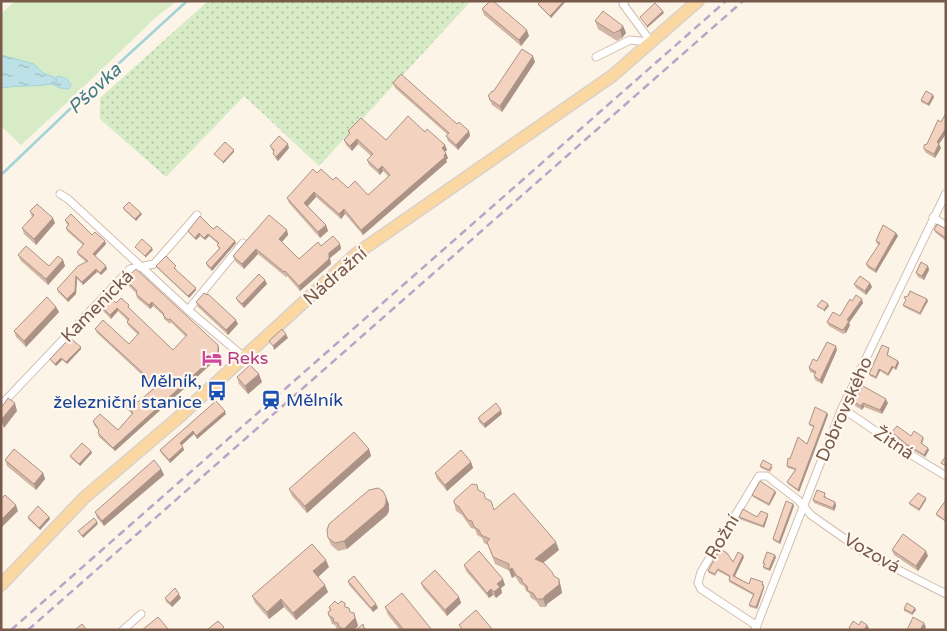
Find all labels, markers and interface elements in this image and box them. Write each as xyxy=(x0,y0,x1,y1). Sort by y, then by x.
water label: Pšovka xyxy=(64,58,127,119)
street label: Nádražní xyxy=(299,242,372,310)
street label: Kamenická xyxy=(56,265,138,347)
hotel icon: Reks xyxy=(201,347,223,369)
place label: Reks xyxy=(227,347,268,369)
street label: Dobrovského xyxy=(811,353,877,465)
place label: Mělník, železniční stanice xyxy=(53,370,202,413)
bus stop icon: Mělník, železniční stanice xyxy=(206,380,228,402)
station icon: Mělník xyxy=(260,389,282,411)
place label: Mělník xyxy=(286,389,343,411)
street label: Žitná xyxy=(870,422,918,464)
street label: Rožní xyxy=(700,510,744,563)
street label: Vozová xyxy=(840,528,904,578)

